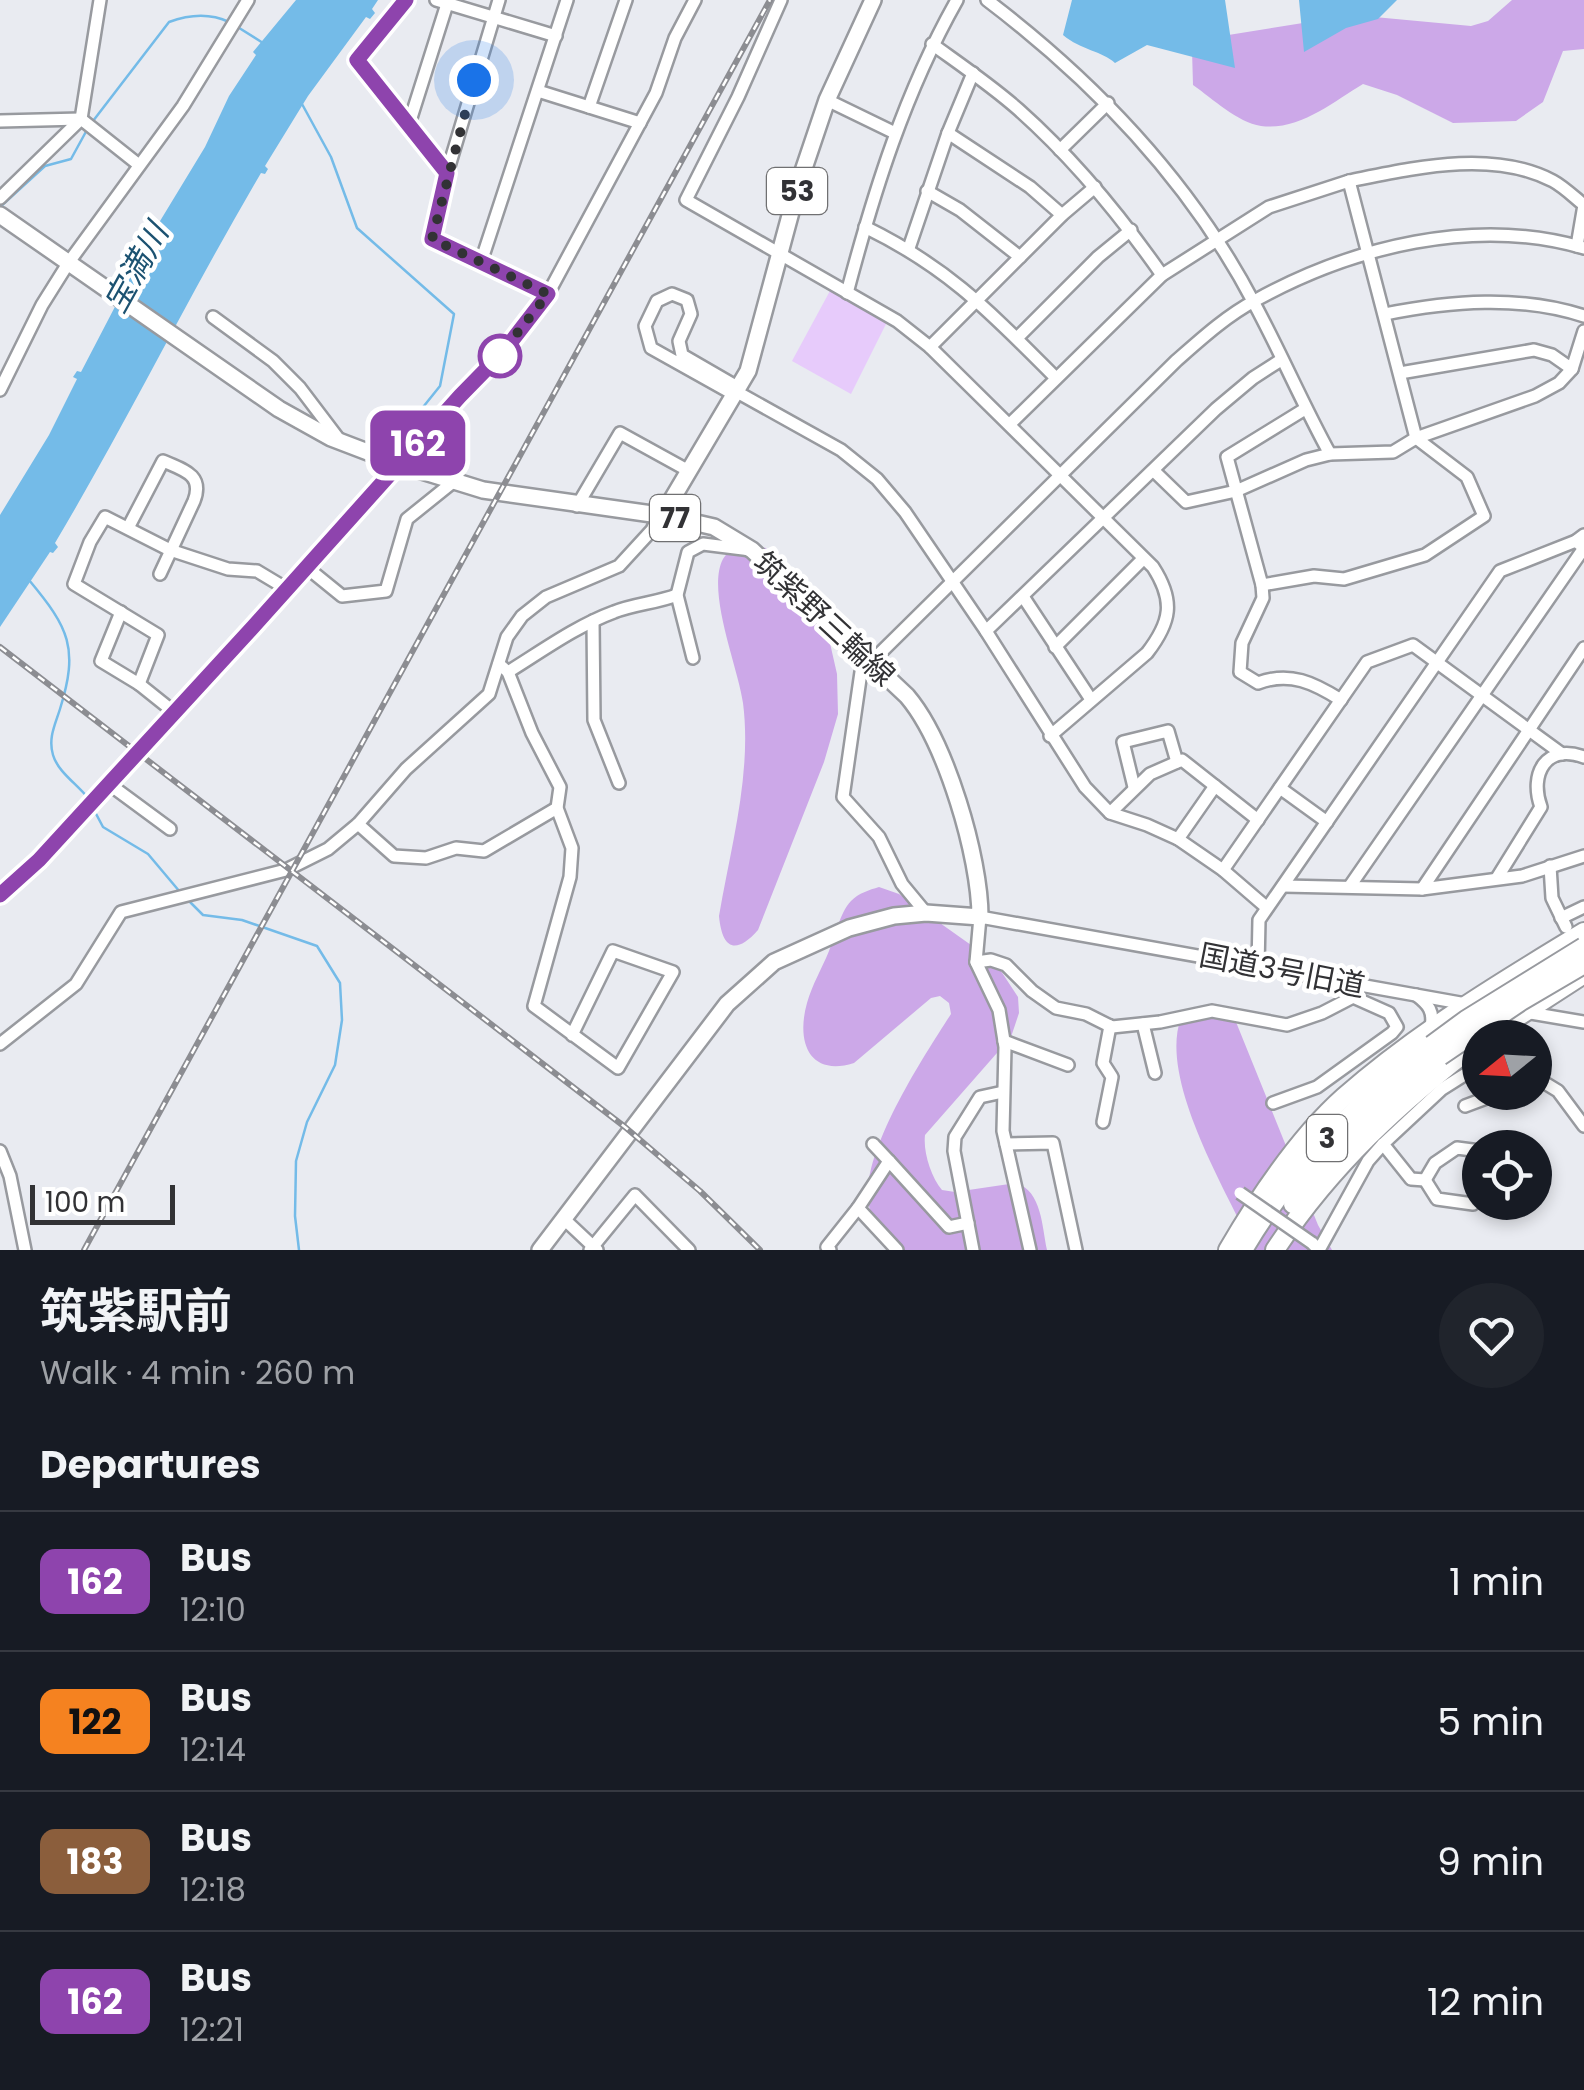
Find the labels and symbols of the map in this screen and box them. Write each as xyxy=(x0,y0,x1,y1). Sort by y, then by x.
your location xyxy=(449,55,499,105)
road number: 53 xyxy=(767,168,827,214)
water label: 宝満川 xyxy=(93,212,180,321)
unlabelled marker xyxy=(479,335,521,377)
line badge: 162 xyxy=(360,410,476,476)
road number: 77 xyxy=(650,495,700,541)
street label: 筑紫野三輪線 xyxy=(744,542,905,696)
street label: 国道3号旧道 xyxy=(1196,933,1368,1008)
north arrow xyxy=(1462,1020,1552,1110)
road number: 3 xyxy=(1307,1115,1347,1161)
scale bar xyxy=(30,1180,175,1224)

